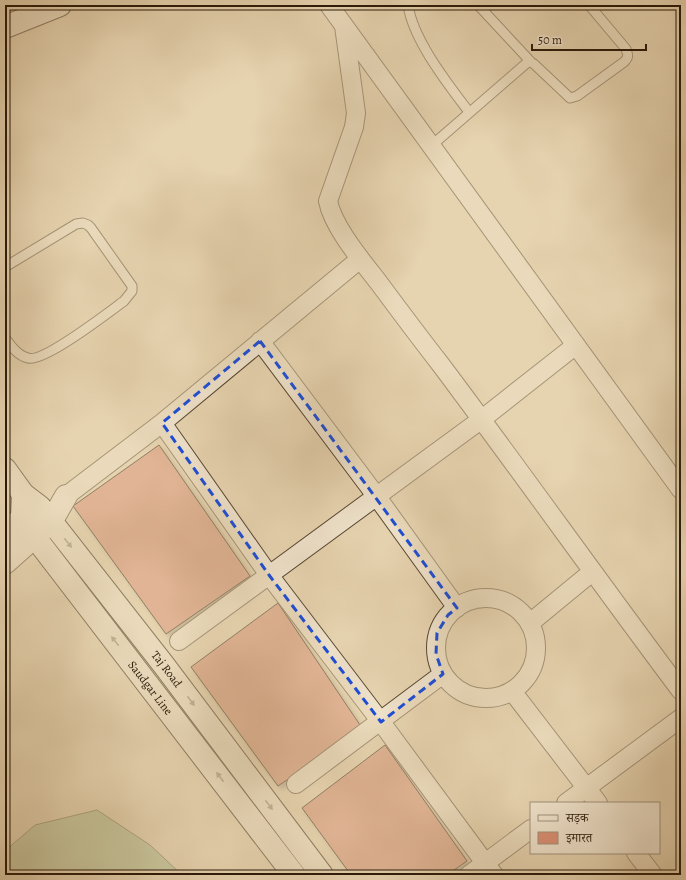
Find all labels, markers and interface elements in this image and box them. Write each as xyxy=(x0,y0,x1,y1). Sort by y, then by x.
scale bar xyxy=(532,26,646,52)
text: 50 m xyxy=(538,32,562,48)
one-way arrow xyxy=(63,538,72,549)
one-way arrow xyxy=(111,635,120,646)
street label: Taj Road xyxy=(148,648,186,691)
street label: Saudgar Line xyxy=(124,657,176,718)
one-way arrow xyxy=(186,696,195,707)
one-way arrow xyxy=(215,772,224,783)
one-way arrow xyxy=(265,800,273,810)
legend xyxy=(530,802,660,854)
text: सड़क xyxy=(565,810,590,826)
text: इमारत xyxy=(565,830,593,846)

